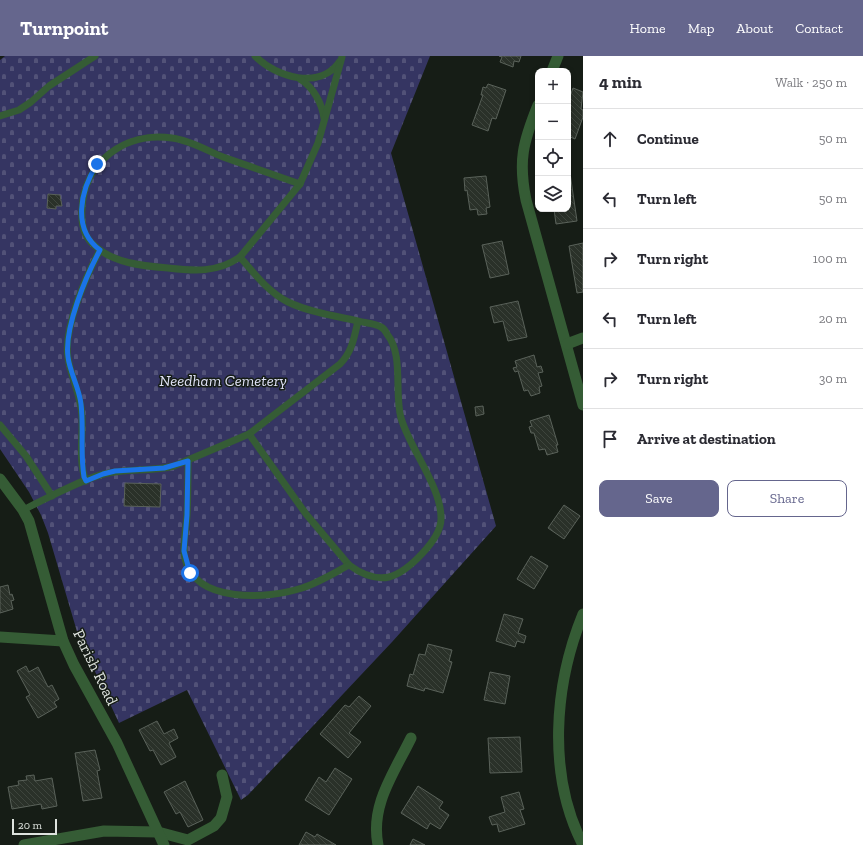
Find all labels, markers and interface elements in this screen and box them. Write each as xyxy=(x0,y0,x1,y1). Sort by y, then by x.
text: Turnpoint xyxy=(20,17,108,40)
text: Home xyxy=(630,20,666,37)
text: Map xyxy=(688,20,714,37)
text: About xyxy=(736,20,773,37)
text: Contact xyxy=(795,20,843,37)
map controls xyxy=(535,68,571,212)
button: + xyxy=(535,68,571,104)
text: 4 min xyxy=(599,72,642,92)
text: Walk · 250 m xyxy=(775,75,847,90)
button: − xyxy=(535,104,571,140)
icon: ahead xyxy=(599,128,621,150)
text: Continue xyxy=(637,130,699,148)
text: 50 m xyxy=(819,131,847,146)
button: locate xyxy=(535,140,571,176)
route end xyxy=(88,155,106,173)
button: layers xyxy=(535,176,571,212)
icon: left xyxy=(599,188,621,210)
text: Turn left xyxy=(637,190,697,208)
text: 50 m xyxy=(819,191,847,206)
icon: right xyxy=(599,248,621,270)
text: Turn right xyxy=(637,250,708,268)
text: 100 m xyxy=(813,251,847,266)
icon: left xyxy=(599,308,621,330)
text: Turn left xyxy=(637,310,697,328)
text: 20 m xyxy=(819,311,847,326)
icon: right xyxy=(599,368,621,390)
text: Turn right xyxy=(637,370,708,388)
park label: Needham Cemetery xyxy=(159,371,287,390)
text: 30 m xyxy=(819,371,847,386)
icon: arrive xyxy=(599,428,621,450)
text: Arrive at destination xyxy=(637,430,776,448)
button: Save xyxy=(599,480,719,517)
button: Share xyxy=(727,480,847,517)
route start xyxy=(181,564,199,582)
street label: Parish Road xyxy=(69,626,122,708)
scale bar xyxy=(12,817,57,836)
text: 20 m xyxy=(18,819,42,832)

